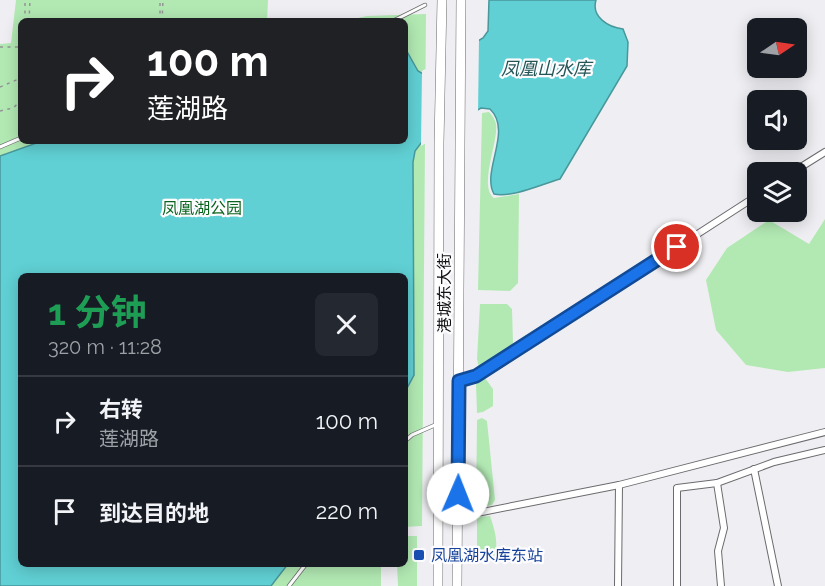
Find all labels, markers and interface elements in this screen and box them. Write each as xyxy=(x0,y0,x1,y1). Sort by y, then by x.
north arrow xyxy=(747,18,807,78)
map controls xyxy=(747,18,807,222)
text: 100 m xyxy=(147,37,269,86)
icon: right xyxy=(48,42,126,120)
water label: 凤凰山水库 xyxy=(501,58,594,79)
button: sound xyxy=(747,90,807,150)
text: 莲湖路 xyxy=(147,93,228,124)
button: layers xyxy=(747,162,807,222)
park label: 凤凰湖公园 xyxy=(162,199,242,218)
pin xyxy=(651,221,702,272)
icon: arrive xyxy=(660,230,693,263)
street label: 港城东大街 xyxy=(435,253,454,333)
text: 1 分钟 xyxy=(48,291,146,333)
button: close xyxy=(315,293,378,356)
text: 320 m · 11:28 xyxy=(48,335,162,359)
text: 右转 xyxy=(99,396,143,422)
icon: right xyxy=(48,405,81,438)
text: 100 m xyxy=(316,408,378,434)
text: 莲湖路 xyxy=(99,427,159,451)
position arrow xyxy=(426,462,490,526)
icon: arrive xyxy=(48,495,81,528)
text: 220 m xyxy=(316,498,378,524)
text: 到达目的地 xyxy=(99,500,209,526)
place label: 凤凰湖水库东站 xyxy=(431,546,543,565)
marker: 凤凰湖水库东站 xyxy=(412,548,426,562)

